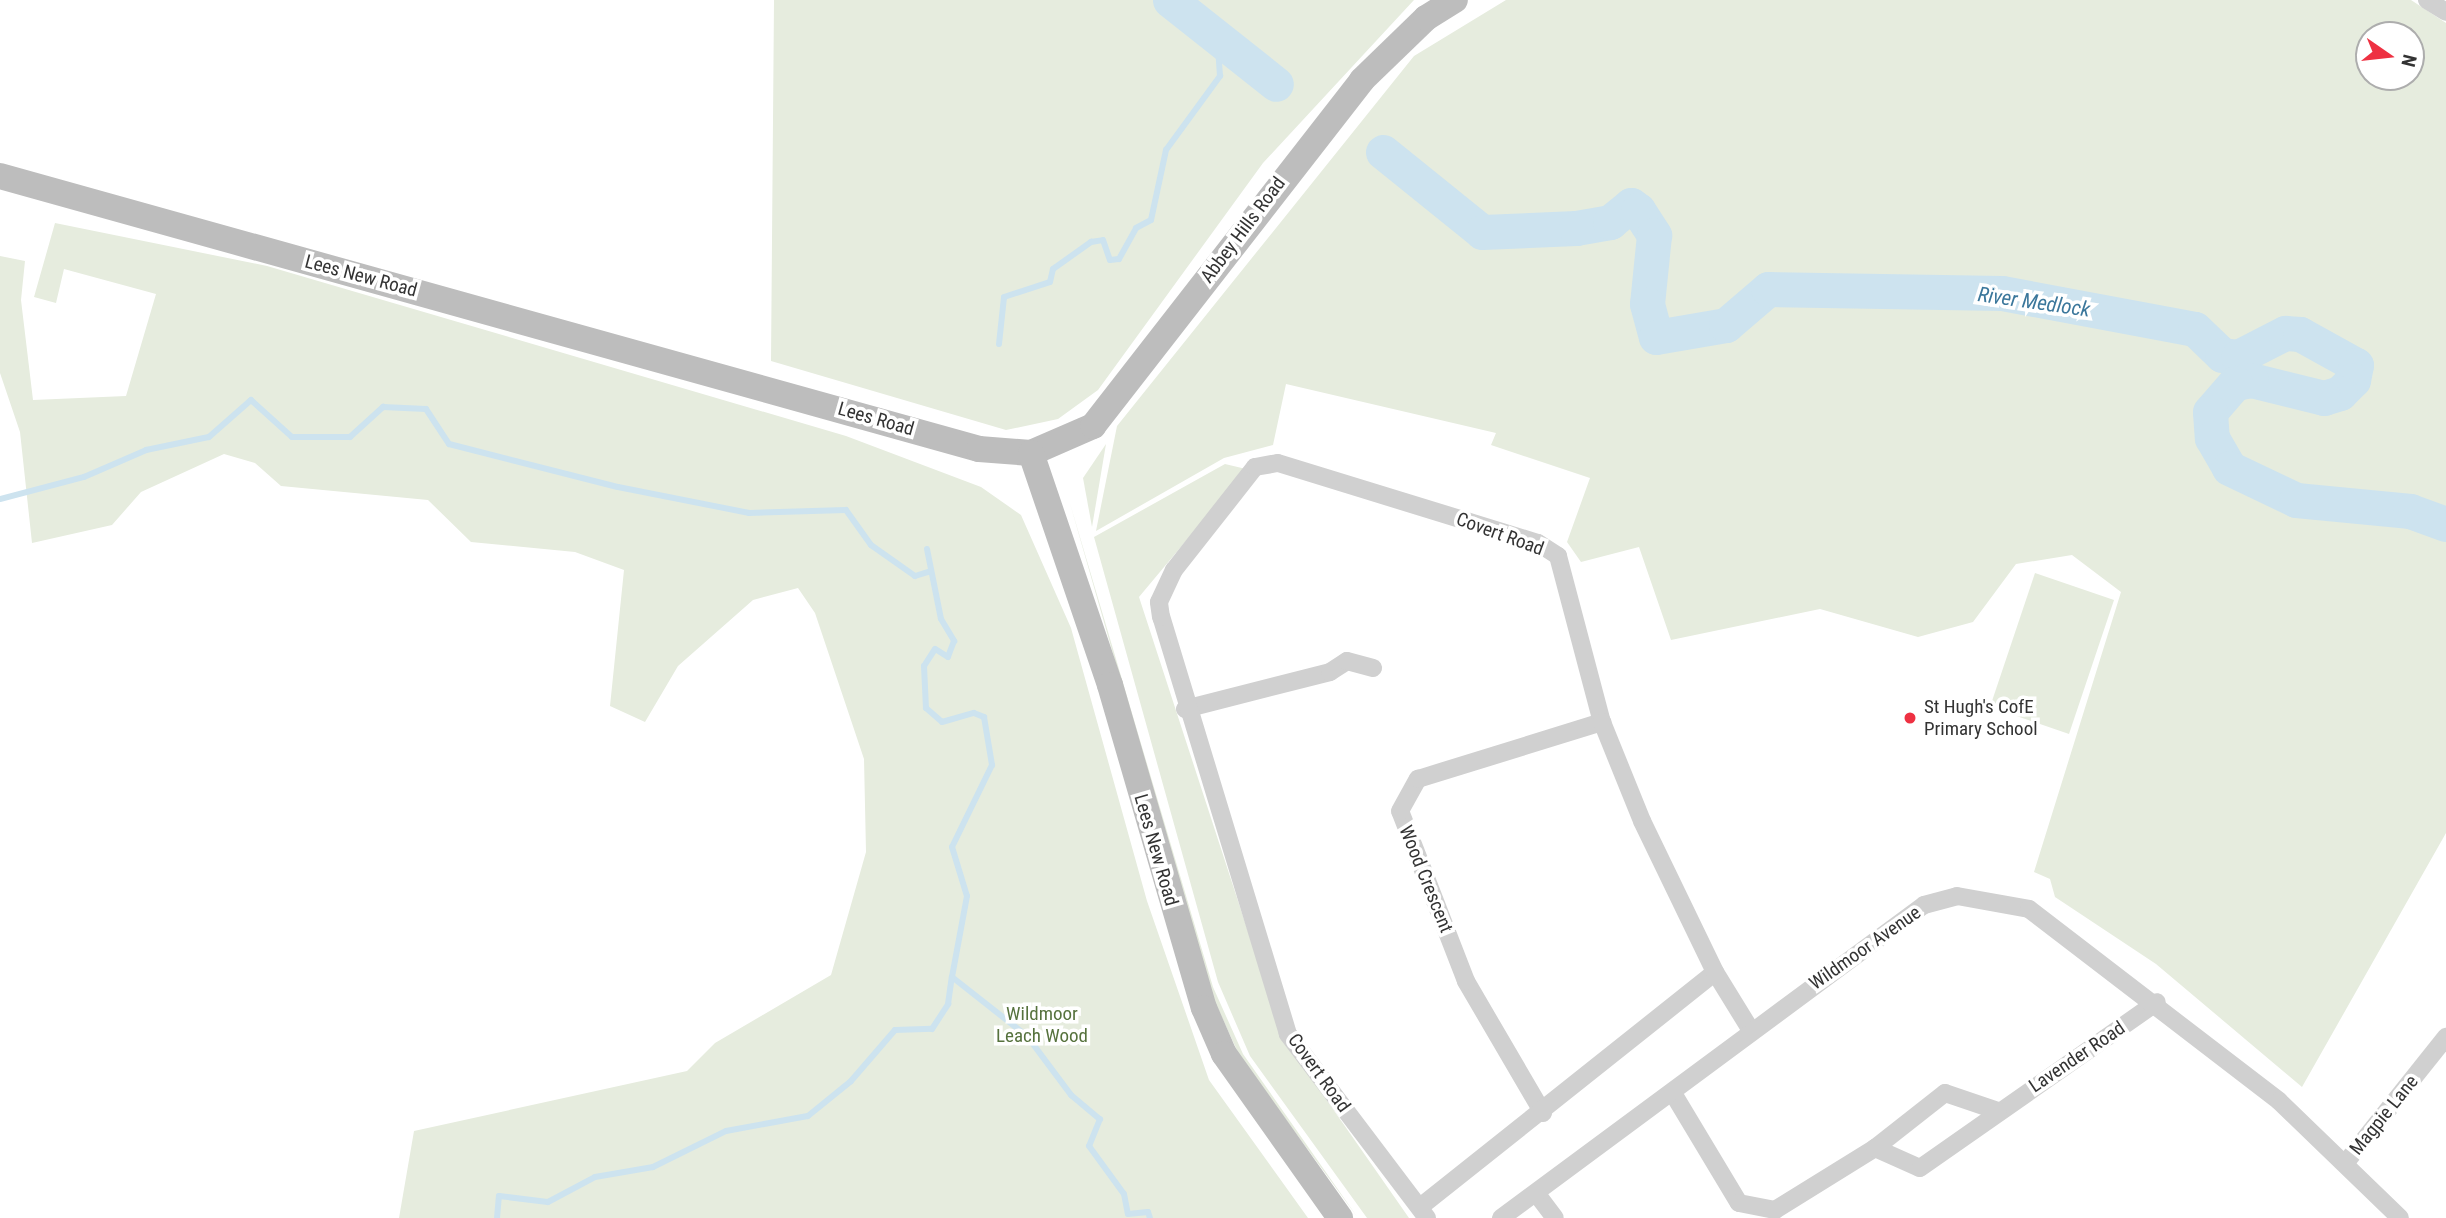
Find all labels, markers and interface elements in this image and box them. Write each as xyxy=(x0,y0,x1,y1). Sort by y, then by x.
north arrow xyxy=(2355,21,2425,91)
text: N xyxy=(2396,52,2421,69)
street label: Abbey Hills Road xyxy=(1196,173,1290,287)
street label: Lees New Road xyxy=(302,250,420,302)
water label: River Medlock xyxy=(1976,282,2092,322)
street label: Lees Road xyxy=(835,397,917,441)
street label: Covert Road xyxy=(1453,508,1547,560)
place label: St Hugh's CofE Primary School xyxy=(1924,696,2038,740)
marker: St Hugh's CofE Primary School xyxy=(1902,710,1918,726)
street label: Lees New Road xyxy=(1129,791,1183,909)
street label: Wood Crescent xyxy=(1394,822,1458,936)
street label: Wildmoor Avenue xyxy=(1805,901,1925,995)
park label: Wildmoor Leach Wood xyxy=(996,1003,1088,1047)
street label: Lavender Road xyxy=(2025,1017,2129,1097)
street label: Covert Road xyxy=(1283,1029,1355,1117)
street label: Magpie Lane xyxy=(2345,1070,2423,1160)

